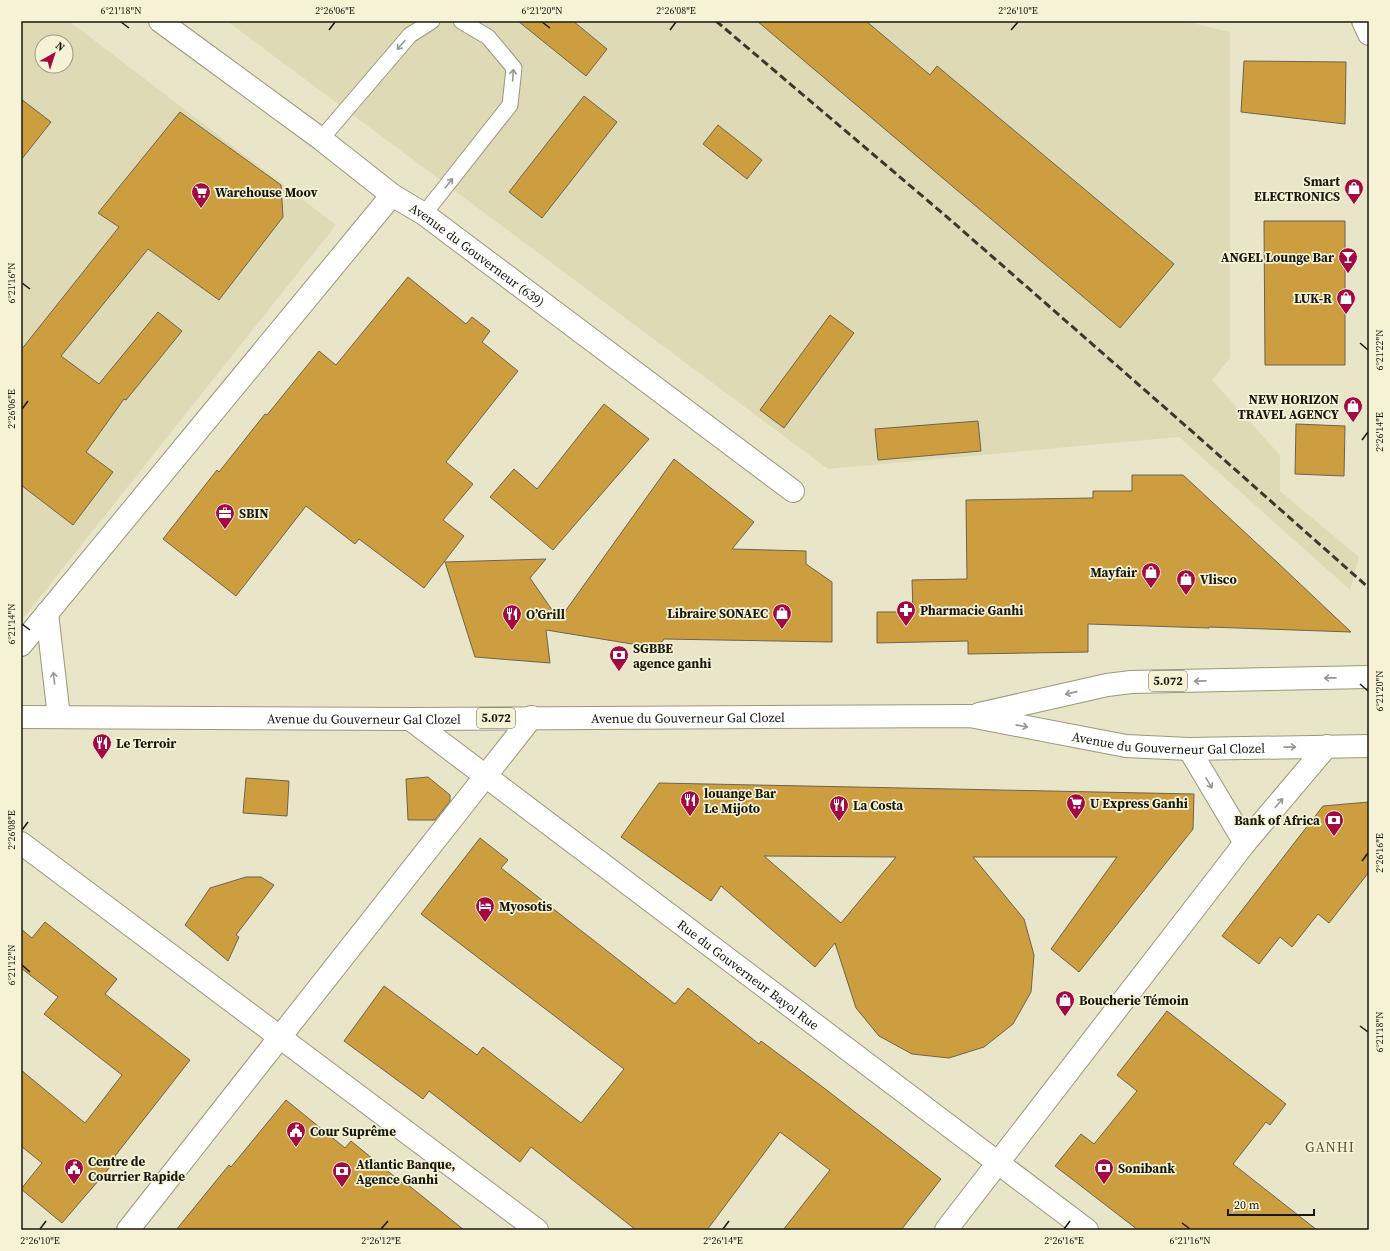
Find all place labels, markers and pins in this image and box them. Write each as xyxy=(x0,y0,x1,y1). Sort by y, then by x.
place label: Smart ELECTRONICS xyxy=(1254,173,1340,205)
shop icon: Smart ELECTRONICS xyxy=(1343,177,1365,205)
supermarket icon: Warehouse Moov xyxy=(190,181,212,209)
place label: Warehouse Moov xyxy=(215,184,318,201)
bar icon: ANGEL Lounge Bar xyxy=(1337,246,1359,274)
place label: ANGEL Lounge Bar xyxy=(1221,249,1335,266)
shop icon: LUK-R xyxy=(1335,287,1357,315)
place label: LUK-R xyxy=(1294,290,1332,307)
place label: NEW HORIZON TRAVEL AGENCY xyxy=(1238,391,1340,423)
shop icon: NEW HORIZON TRAVEL AGENCY xyxy=(1342,395,1364,423)
office icon: SBIN xyxy=(214,502,236,530)
place label: SBIN xyxy=(239,505,269,522)
shop icon: Mayfair xyxy=(1140,561,1162,589)
place label: Mayfair xyxy=(1090,564,1138,581)
shop icon: Vlisco xyxy=(1175,568,1197,596)
place label: Vlisco xyxy=(1200,571,1237,588)
pharmacy icon: Pharmacie Ganhi xyxy=(895,599,917,627)
shop icon: Libraire SONAEC xyxy=(771,602,793,630)
place label: Pharmacie Ganhi xyxy=(920,602,1023,619)
restaurant icon: O’Grill xyxy=(501,603,523,631)
place label: Libraire SONAEC xyxy=(667,605,768,622)
place label: O’Grill xyxy=(526,606,565,623)
place label: SGBBE agence ganhi xyxy=(633,640,711,672)
bank icon: SGBBE agence ganhi xyxy=(608,644,630,672)
restaurant icon: Le Terroir xyxy=(91,732,113,760)
place label: Le Terroir xyxy=(116,735,177,752)
place label: louange Bar Le Mijoto xyxy=(704,785,777,817)
restaurant icon: louange Bar Le Mijoto xyxy=(679,789,701,817)
supermarket icon: U Express Ganhi xyxy=(1065,792,1087,820)
restaurant icon: La Costa xyxy=(828,794,850,822)
place label: U Express Ganhi xyxy=(1090,795,1188,812)
place label: La Costa xyxy=(853,797,903,814)
bank icon: Bank of Africa xyxy=(1323,809,1345,837)
place label: Bank of Africa xyxy=(1234,812,1320,829)
hotel icon: Myosotis xyxy=(474,895,496,923)
place label: Myosotis xyxy=(499,898,552,915)
shop icon: Boucherie Témoin xyxy=(1054,989,1076,1017)
place label: Boucherie Témoin xyxy=(1079,992,1189,1009)
public building icon: Cour Suprême xyxy=(285,1120,307,1148)
place label: Cour Suprême xyxy=(310,1123,396,1140)
place label: Centre de Courrier Rapide xyxy=(88,1153,185,1185)
place label: Atlantic Banque, Agence Ganhi xyxy=(356,1156,456,1188)
public building icon: Centre de Courrier Rapide xyxy=(63,1157,85,1185)
bank icon: Sonibank xyxy=(1093,1157,1115,1185)
bank icon: Atlantic Banque, Agence Ganhi xyxy=(331,1160,353,1188)
place label: Sonibank xyxy=(1118,1160,1175,1177)

